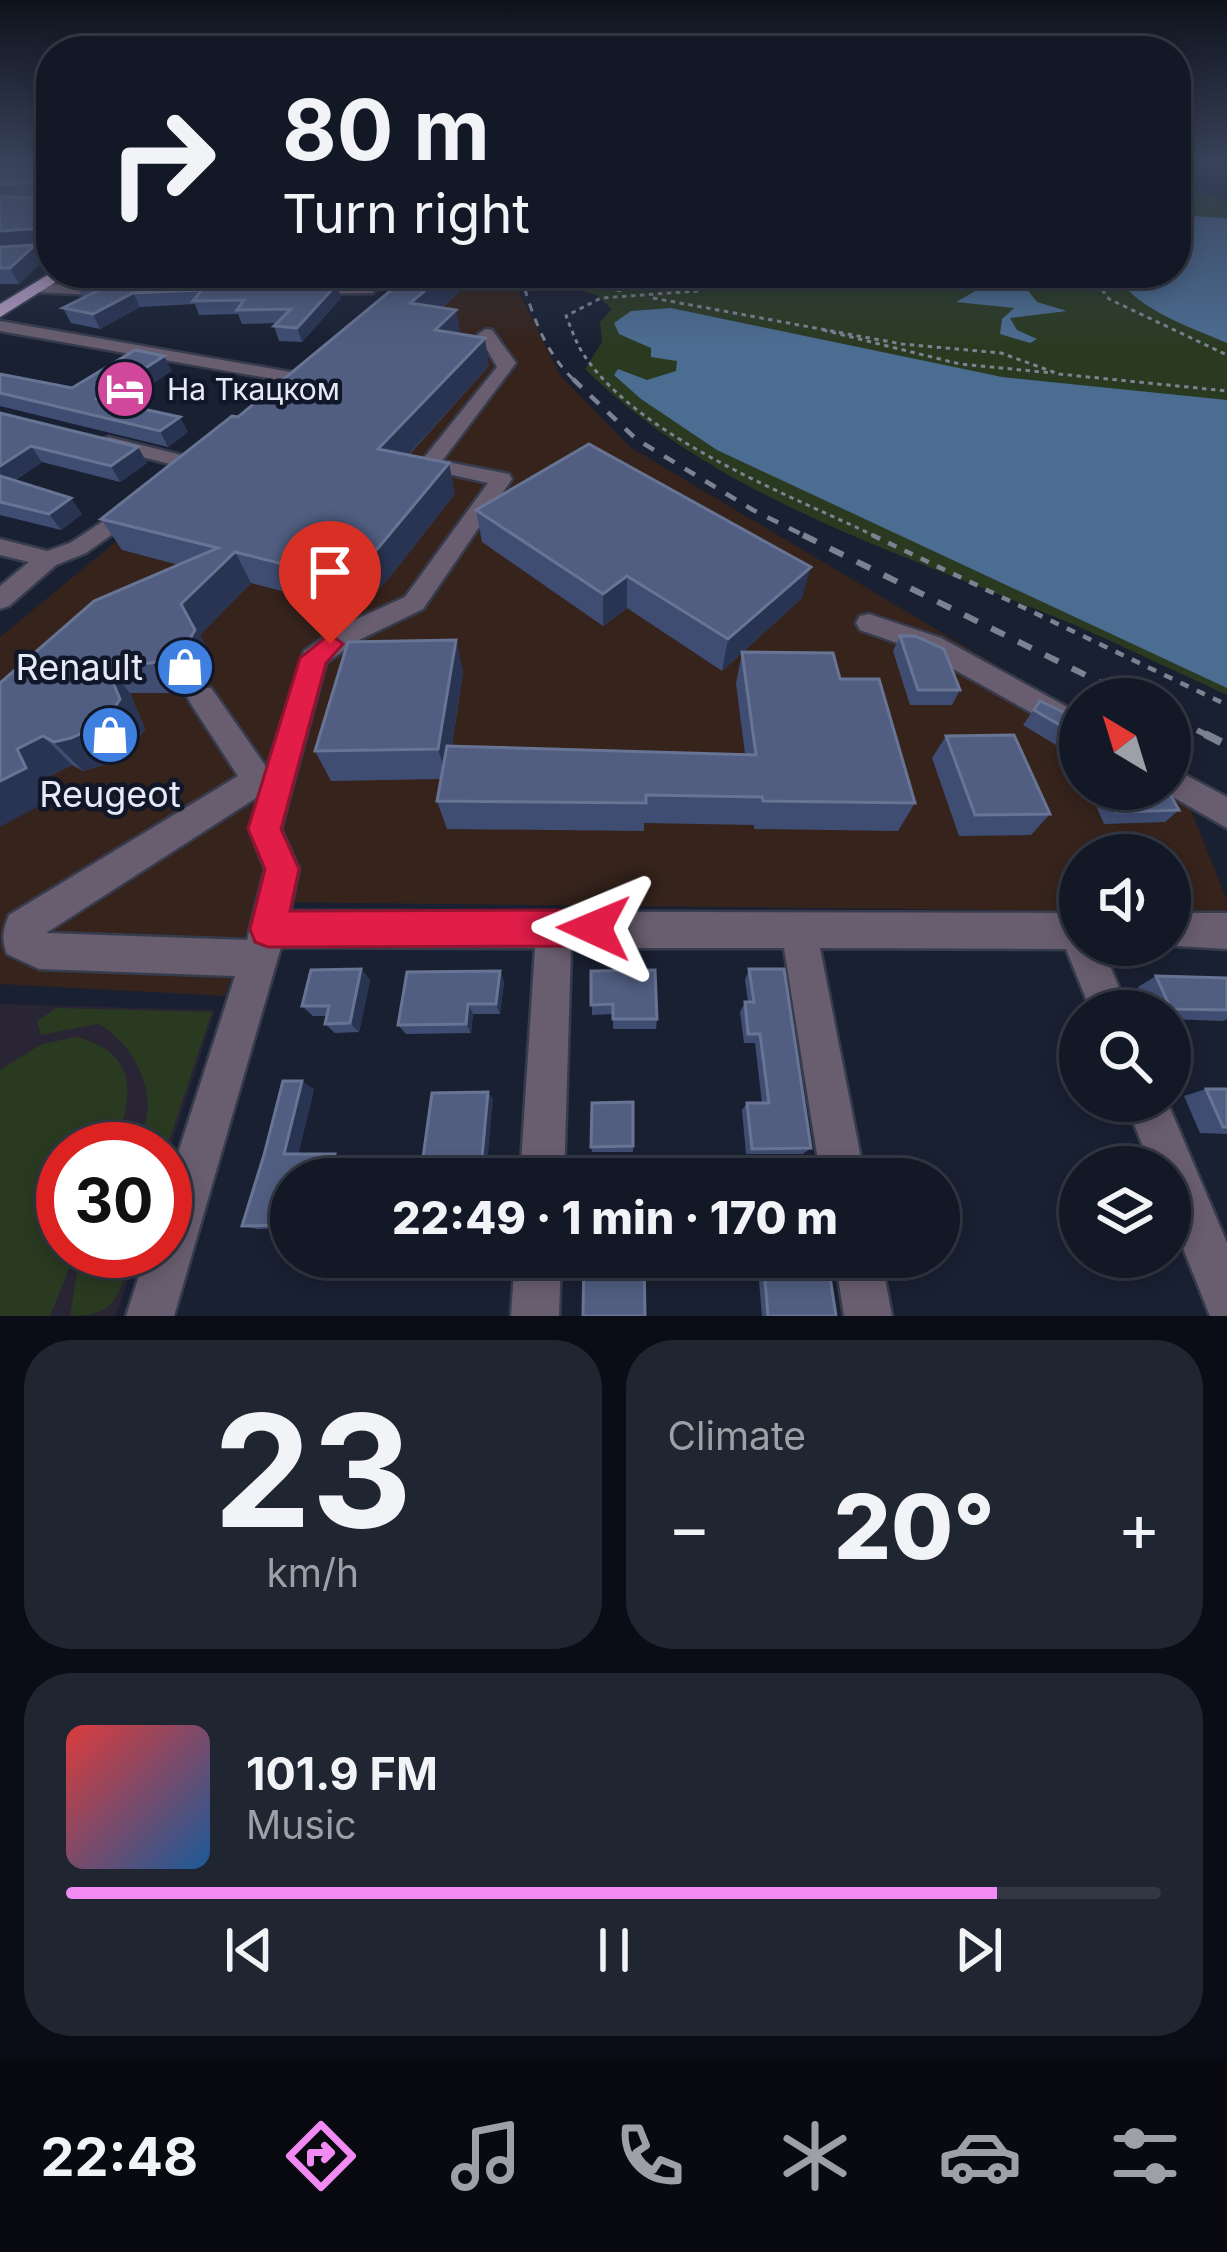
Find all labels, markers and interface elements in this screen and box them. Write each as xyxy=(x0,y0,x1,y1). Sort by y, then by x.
text: 80 m xyxy=(282,79,490,180)
icon: right xyxy=(84,84,240,240)
text: Turn right xyxy=(282,181,530,246)
hotel icon: На Ткацком xyxy=(94,358,156,420)
place label: На Ткацком xyxy=(167,371,340,407)
pin xyxy=(279,521,381,644)
icon: arrive xyxy=(297,539,363,605)
shop icon: Renault xyxy=(154,636,216,698)
place label: Renault xyxy=(16,645,143,689)
north arrow xyxy=(1059,678,1191,810)
map controls xyxy=(1059,678,1191,1278)
shop icon: Reugeot xyxy=(79,704,141,766)
place label: Reugeot xyxy=(39,772,181,816)
button: sound xyxy=(1059,834,1191,966)
position arrow xyxy=(531,865,657,991)
button: search xyxy=(1059,990,1191,1122)
speed limit sign: 30 xyxy=(36,1122,192,1278)
button: layers xyxy=(1059,1146,1191,1278)
text: 22:49 · 1 min · 170 m xyxy=(392,1190,838,1245)
text: 23 xyxy=(213,1376,412,1565)
text: Climate xyxy=(668,1412,806,1459)
text: 20° xyxy=(834,1472,995,1581)
text: − xyxy=(668,1487,711,1567)
text: + xyxy=(1117,1487,1161,1567)
text: km/h xyxy=(266,1549,359,1596)
text: 101.9 FM xyxy=(246,1746,438,1801)
text: Music xyxy=(246,1801,357,1848)
icon: previous xyxy=(216,1917,282,1983)
icon: pause xyxy=(581,1917,647,1983)
icon: next xyxy=(946,1917,1012,1983)
icon: directions xyxy=(279,2114,363,2198)
icon: music xyxy=(444,2114,528,2198)
icon: phone xyxy=(608,2114,692,2198)
icon: climate xyxy=(773,2114,857,2198)
icon: car xyxy=(938,2114,1022,2198)
icon: filters xyxy=(1103,2114,1187,2198)
text: 22:48 xyxy=(40,2124,198,2189)

